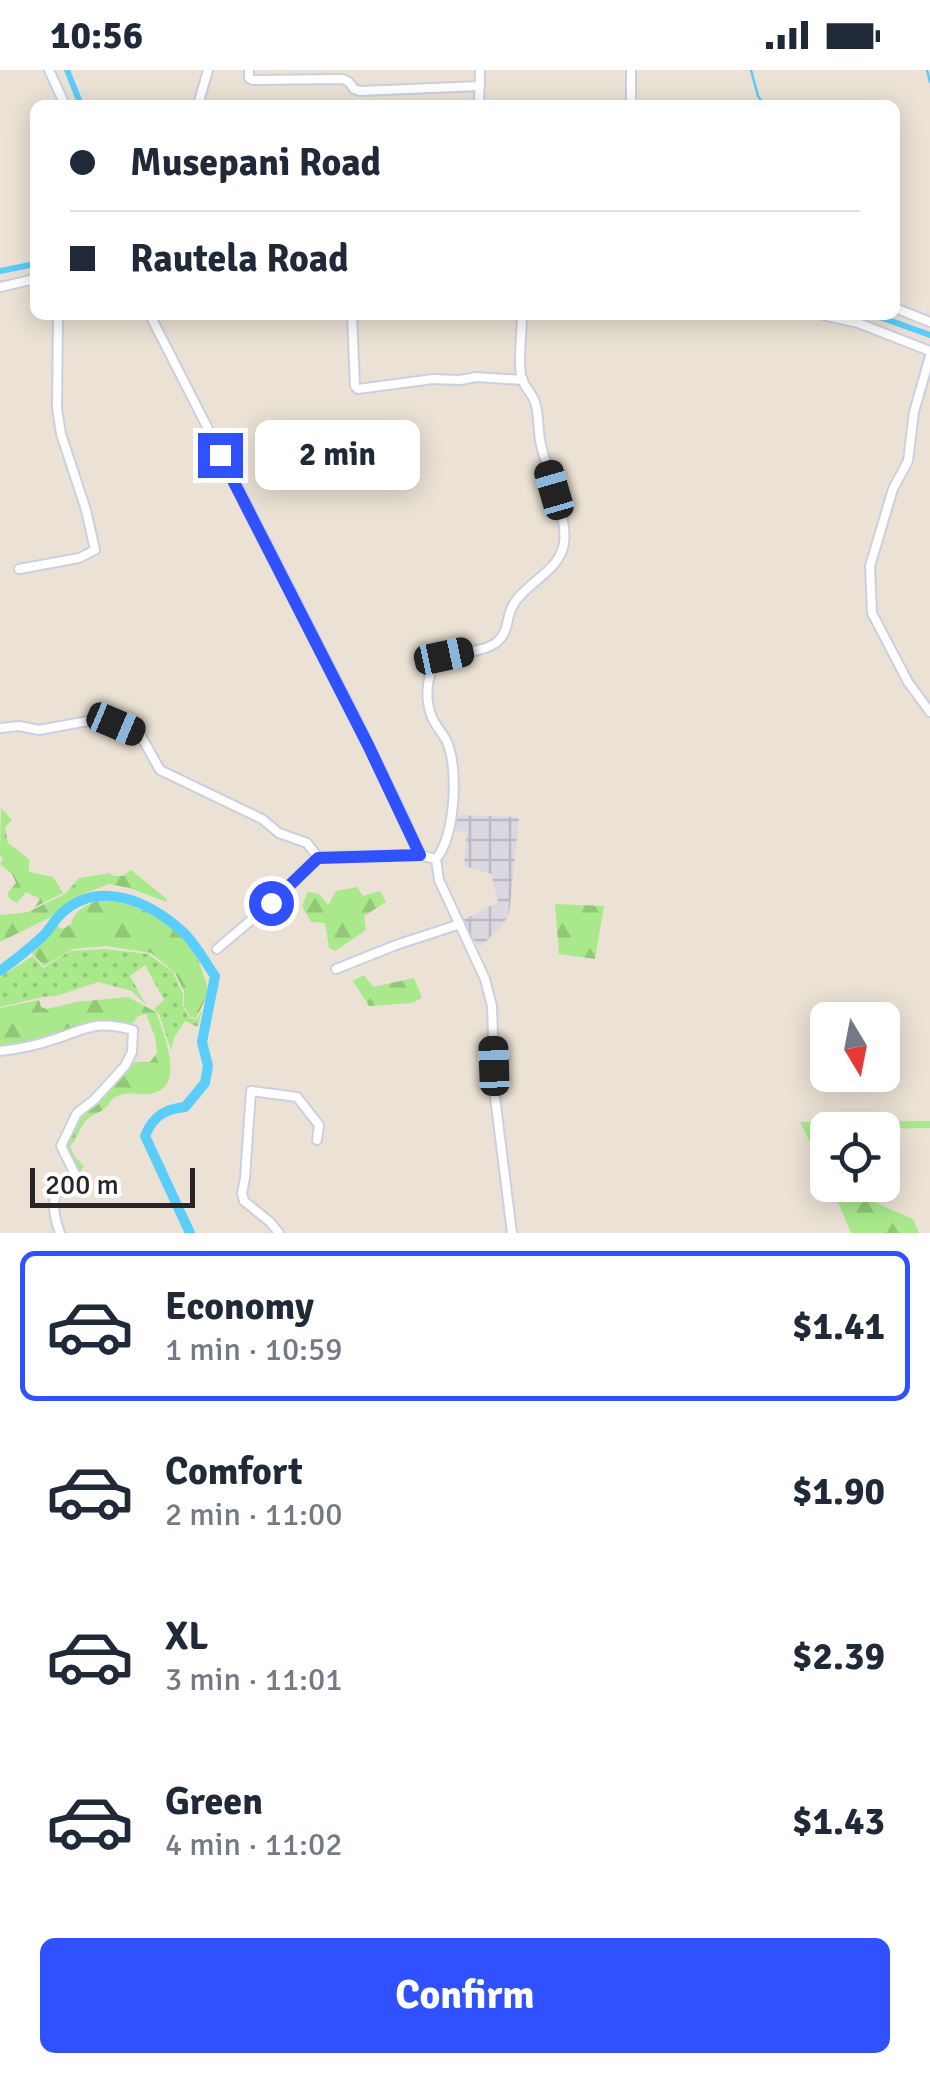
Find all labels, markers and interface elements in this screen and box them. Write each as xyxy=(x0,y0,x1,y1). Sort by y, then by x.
text: 10:56 xyxy=(50,12,143,59)
text: Musepani Road xyxy=(130,139,381,186)
text: Rautela Road xyxy=(130,235,349,282)
callout: 2 min xyxy=(255,420,420,490)
route end xyxy=(198,433,243,478)
text: 2 min xyxy=(299,435,376,474)
car xyxy=(531,457,577,523)
car xyxy=(412,635,476,677)
car xyxy=(83,698,149,750)
route start xyxy=(249,881,294,926)
north arrow xyxy=(810,1002,900,1092)
map controls xyxy=(810,1002,900,1202)
car xyxy=(478,1035,510,1097)
button: locate xyxy=(810,1112,900,1202)
scale bar xyxy=(30,1163,195,1208)
text: 200 m xyxy=(45,1168,119,1202)
icon: car xyxy=(45,1281,135,1371)
text: Economy xyxy=(165,1283,314,1330)
text: $1.41 xyxy=(792,1303,885,1350)
text: 1 min · 10:59 xyxy=(165,1330,343,1369)
icon: car xyxy=(45,1446,135,1536)
text: Comfort xyxy=(165,1448,303,1495)
text: $1.90 xyxy=(792,1468,885,1515)
text: 2 min · 11:00 xyxy=(165,1495,343,1534)
icon: car xyxy=(45,1611,135,1701)
text: XL xyxy=(165,1613,208,1660)
text: $2.39 xyxy=(792,1633,885,1680)
text: 3 min · 11:01 xyxy=(165,1660,343,1699)
icon: car xyxy=(45,1776,135,1866)
text: Green xyxy=(165,1778,263,1825)
text: $1.43 xyxy=(792,1798,885,1845)
text: 4 min · 11:02 xyxy=(165,1825,343,1864)
button: Confirm xyxy=(40,1938,890,2053)

